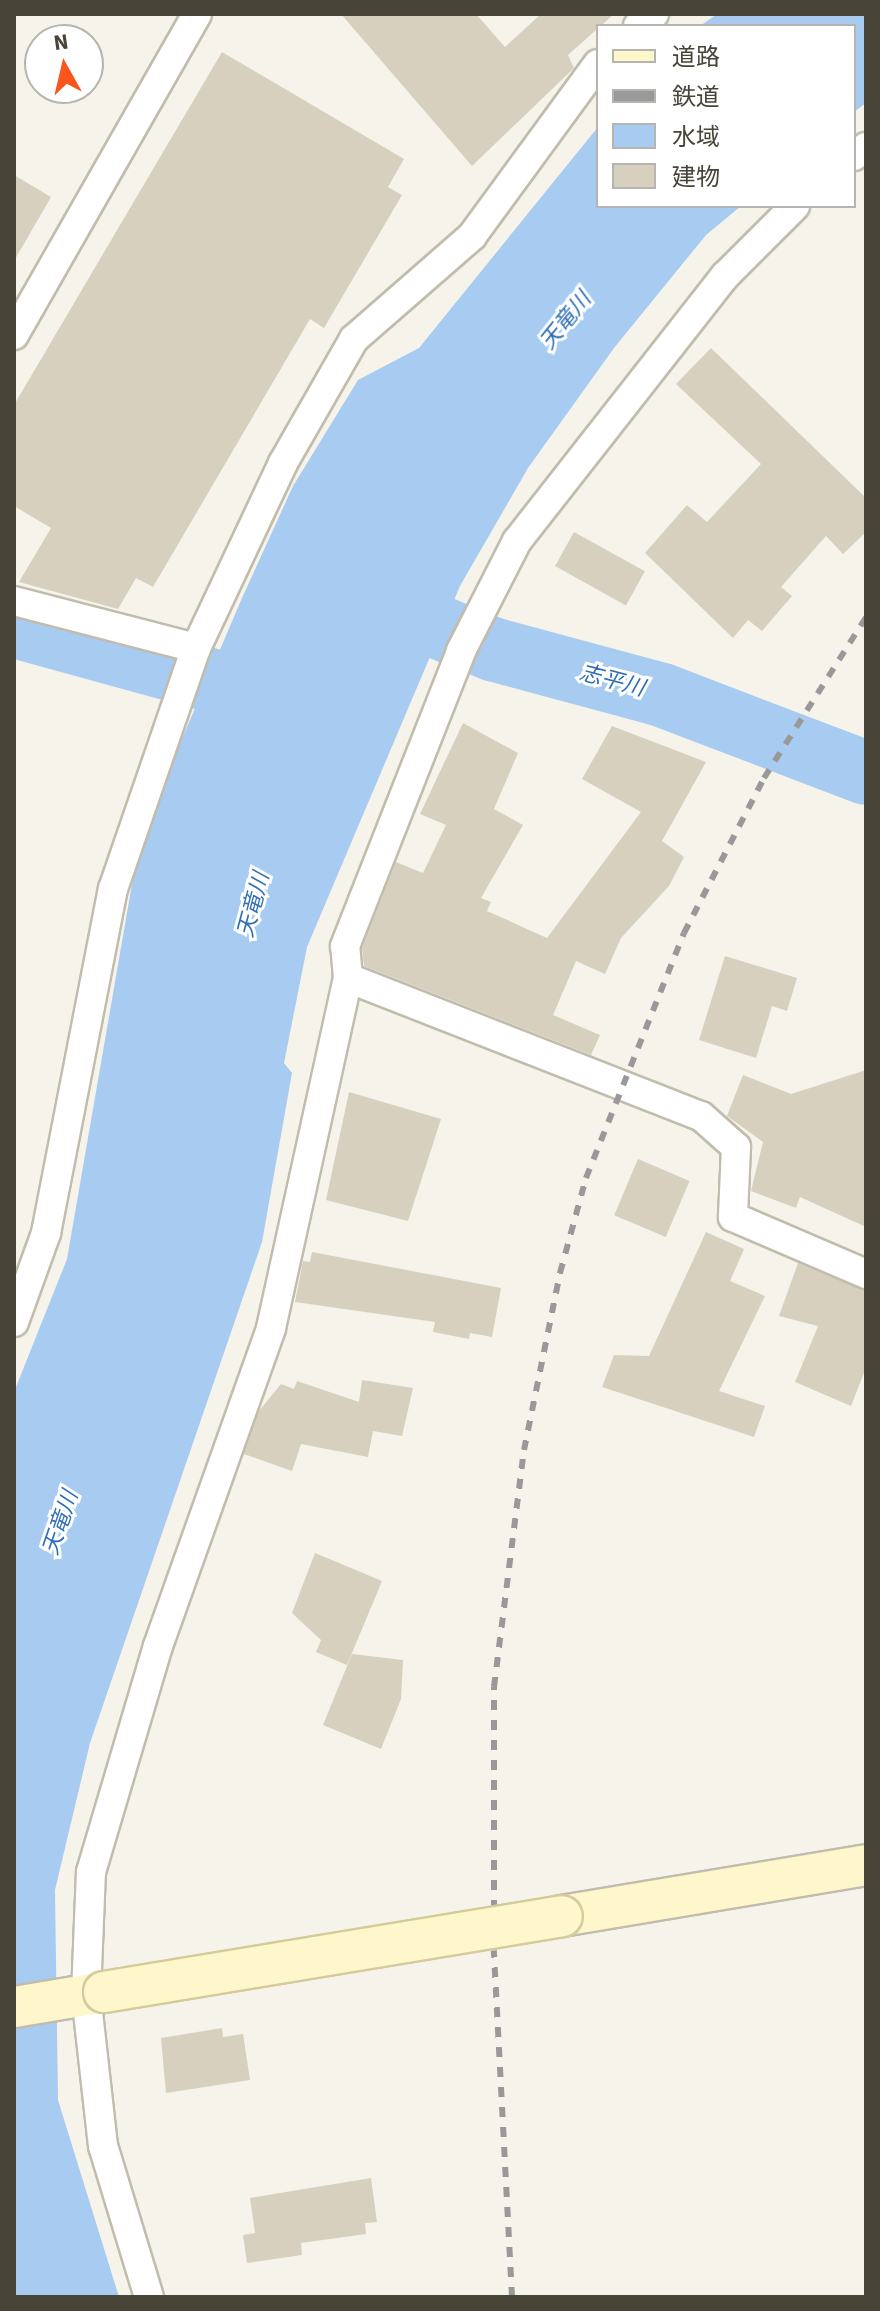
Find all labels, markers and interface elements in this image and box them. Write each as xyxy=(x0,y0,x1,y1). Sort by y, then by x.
north arrow xyxy=(24,24,104,104)
legend xyxy=(596,24,856,208)
text: N xyxy=(51,25,70,59)
text: 道路 xyxy=(672,40,720,75)
text: 鉄道 xyxy=(672,80,720,115)
text: 水域 xyxy=(672,120,720,155)
text: 建物 xyxy=(672,160,720,195)
water label: 天竜川 xyxy=(535,287,597,355)
water label: 志平川 xyxy=(577,660,647,702)
water label: 天竜川 xyxy=(233,870,275,940)
water label: 天竜川 xyxy=(38,1488,84,1558)

